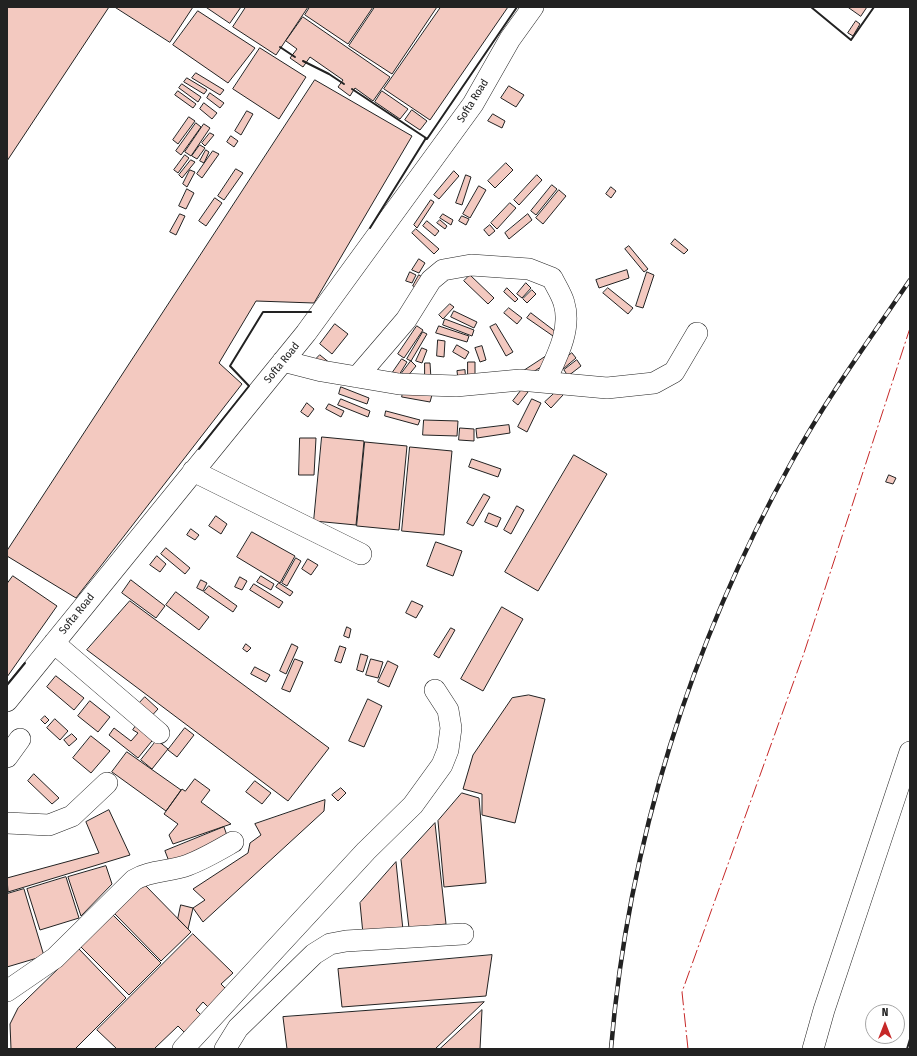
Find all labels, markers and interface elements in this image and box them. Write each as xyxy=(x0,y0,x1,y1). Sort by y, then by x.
street label: Softa Road xyxy=(454,77,492,125)
street label: Softa Road xyxy=(261,340,303,386)
street label: Softa Road xyxy=(56,591,98,637)
north arrow xyxy=(865,1004,905,1044)
text: N xyxy=(882,1006,888,1019)

